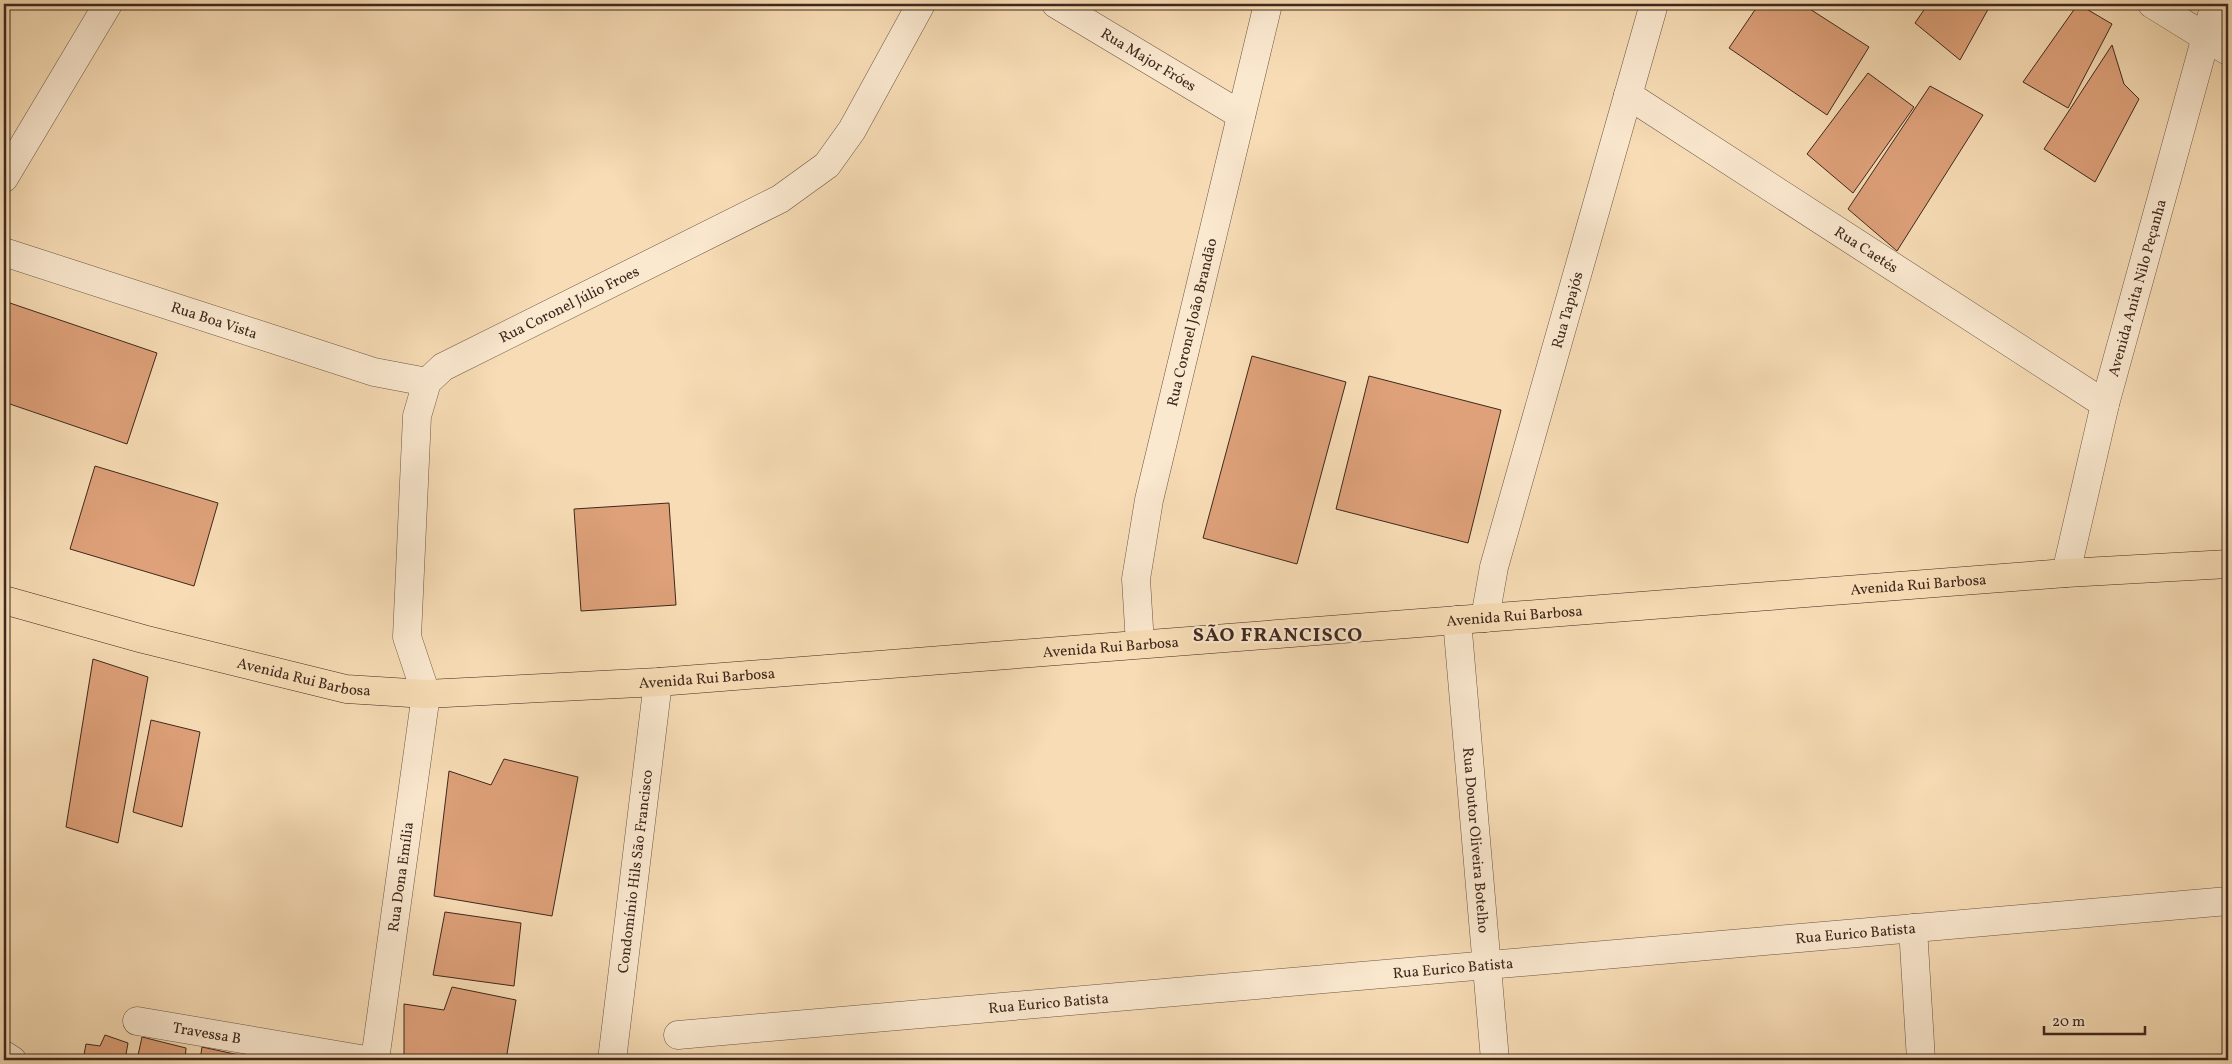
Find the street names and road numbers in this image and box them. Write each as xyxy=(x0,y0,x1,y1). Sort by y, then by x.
street label: Rua Major Fróes xyxy=(1096,24,1200,98)
street label: Avenida Anita Nilo Peçanha xyxy=(2104,197,2173,379)
street label: Rua Caetés xyxy=(1829,222,1902,279)
street label: Rua Coronel João Brandão xyxy=(1163,236,1223,409)
street label: Rua Coronel Júlio Froes xyxy=(496,262,643,349)
street label: Rua Tapajós xyxy=(1548,270,1589,351)
street label: Rua Boa Vista xyxy=(168,298,260,345)
street label: Avenida Rui Barbosa xyxy=(1850,570,1987,602)
street label: Avenida Rui Barbosa xyxy=(1446,601,1584,633)
street label: Avenida Rui Barbosa xyxy=(1042,633,1180,664)
street label: Avenida Rui Barbosa xyxy=(235,654,371,703)
street label: Avenida Rui Barbosa xyxy=(638,664,776,695)
street label: Rua Doutor Oliveira Botelho xyxy=(1456,747,1493,934)
street label: Condomínio Hils São Francisco xyxy=(614,769,659,975)
street label: Rua Dona Emília xyxy=(384,821,420,933)
street label: Rua Eurico Batista xyxy=(1795,919,1917,950)
street label: Rua Eurico Batista xyxy=(1392,954,1514,985)
street label: Rua Eurico Batista xyxy=(988,989,1110,1020)
street label: Travessa B xyxy=(171,1018,243,1051)

